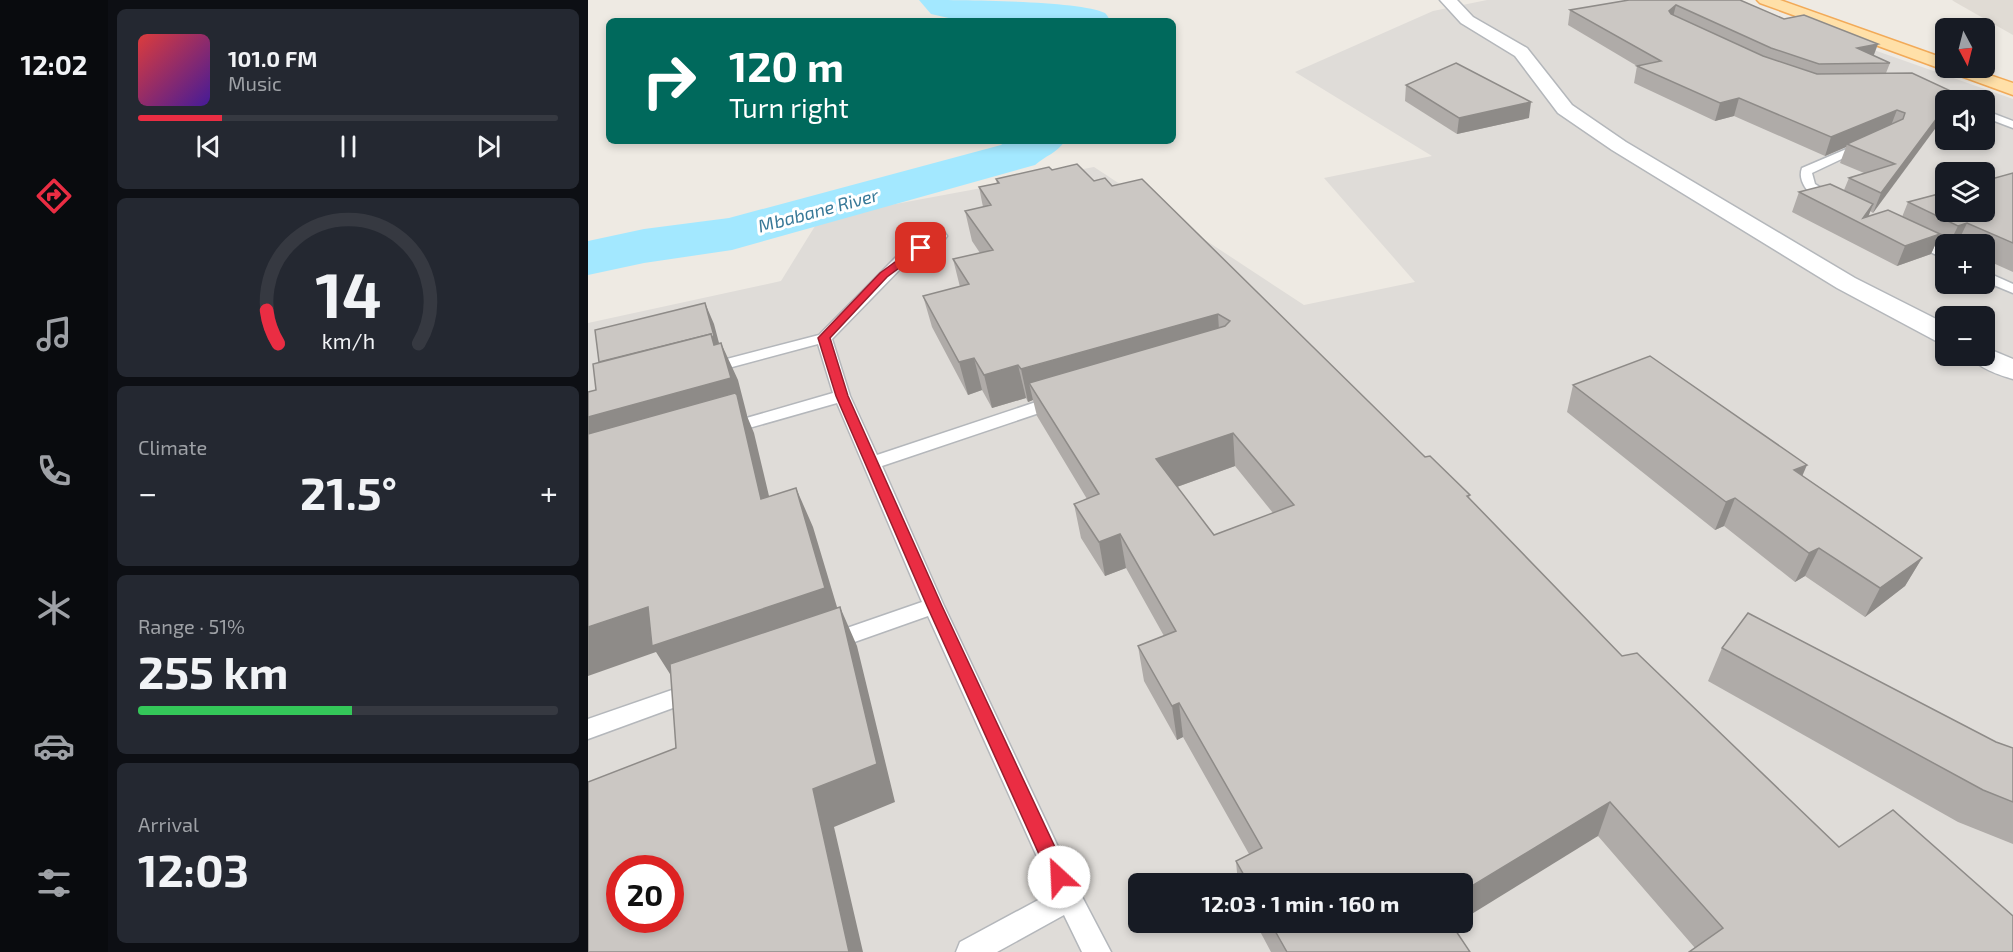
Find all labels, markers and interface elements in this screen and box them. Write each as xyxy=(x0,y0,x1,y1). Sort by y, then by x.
north arrow xyxy=(1935,18,1995,78)
map controls xyxy=(1935,18,1995,366)
text: 120 m xyxy=(729,40,844,90)
icon: right xyxy=(630,42,708,120)
text: 101.0 FM xyxy=(228,45,317,71)
text: 12:02 xyxy=(20,48,88,80)
text: Music xyxy=(228,71,282,95)
button: sound xyxy=(1935,90,1995,150)
text: Turn right xyxy=(729,91,849,123)
icon: previous xyxy=(192,130,225,163)
icon: pause xyxy=(332,130,365,163)
icon: next xyxy=(472,130,505,163)
button: layers xyxy=(1935,162,1995,222)
icon: directions xyxy=(33,175,75,217)
water label: Mbabane River xyxy=(755,183,882,237)
pin xyxy=(895,222,946,273)
icon: arrive xyxy=(904,231,937,264)
button: + xyxy=(1935,234,1995,294)
text: 14 xyxy=(315,257,381,332)
button: − xyxy=(1935,306,1995,366)
icon: music xyxy=(33,313,75,355)
text: km/h xyxy=(321,329,375,354)
text: Climate xyxy=(138,435,207,459)
icon: phone xyxy=(33,450,75,492)
text: 21.5° xyxy=(300,465,397,519)
text: − xyxy=(138,472,157,512)
text: + xyxy=(540,472,558,512)
icon: climate xyxy=(33,587,75,629)
text: Range · 51% xyxy=(138,614,245,638)
text: 255 km xyxy=(138,644,288,698)
icon: car xyxy=(33,725,75,767)
text: Arrival xyxy=(138,812,199,836)
text: 12:03 xyxy=(138,842,249,896)
position arrow xyxy=(1027,845,1091,909)
speed limit sign: 20 xyxy=(606,855,684,933)
icon: filters xyxy=(33,862,75,904)
text: 12:03 · 1 min · 160 m xyxy=(1202,890,1399,916)

